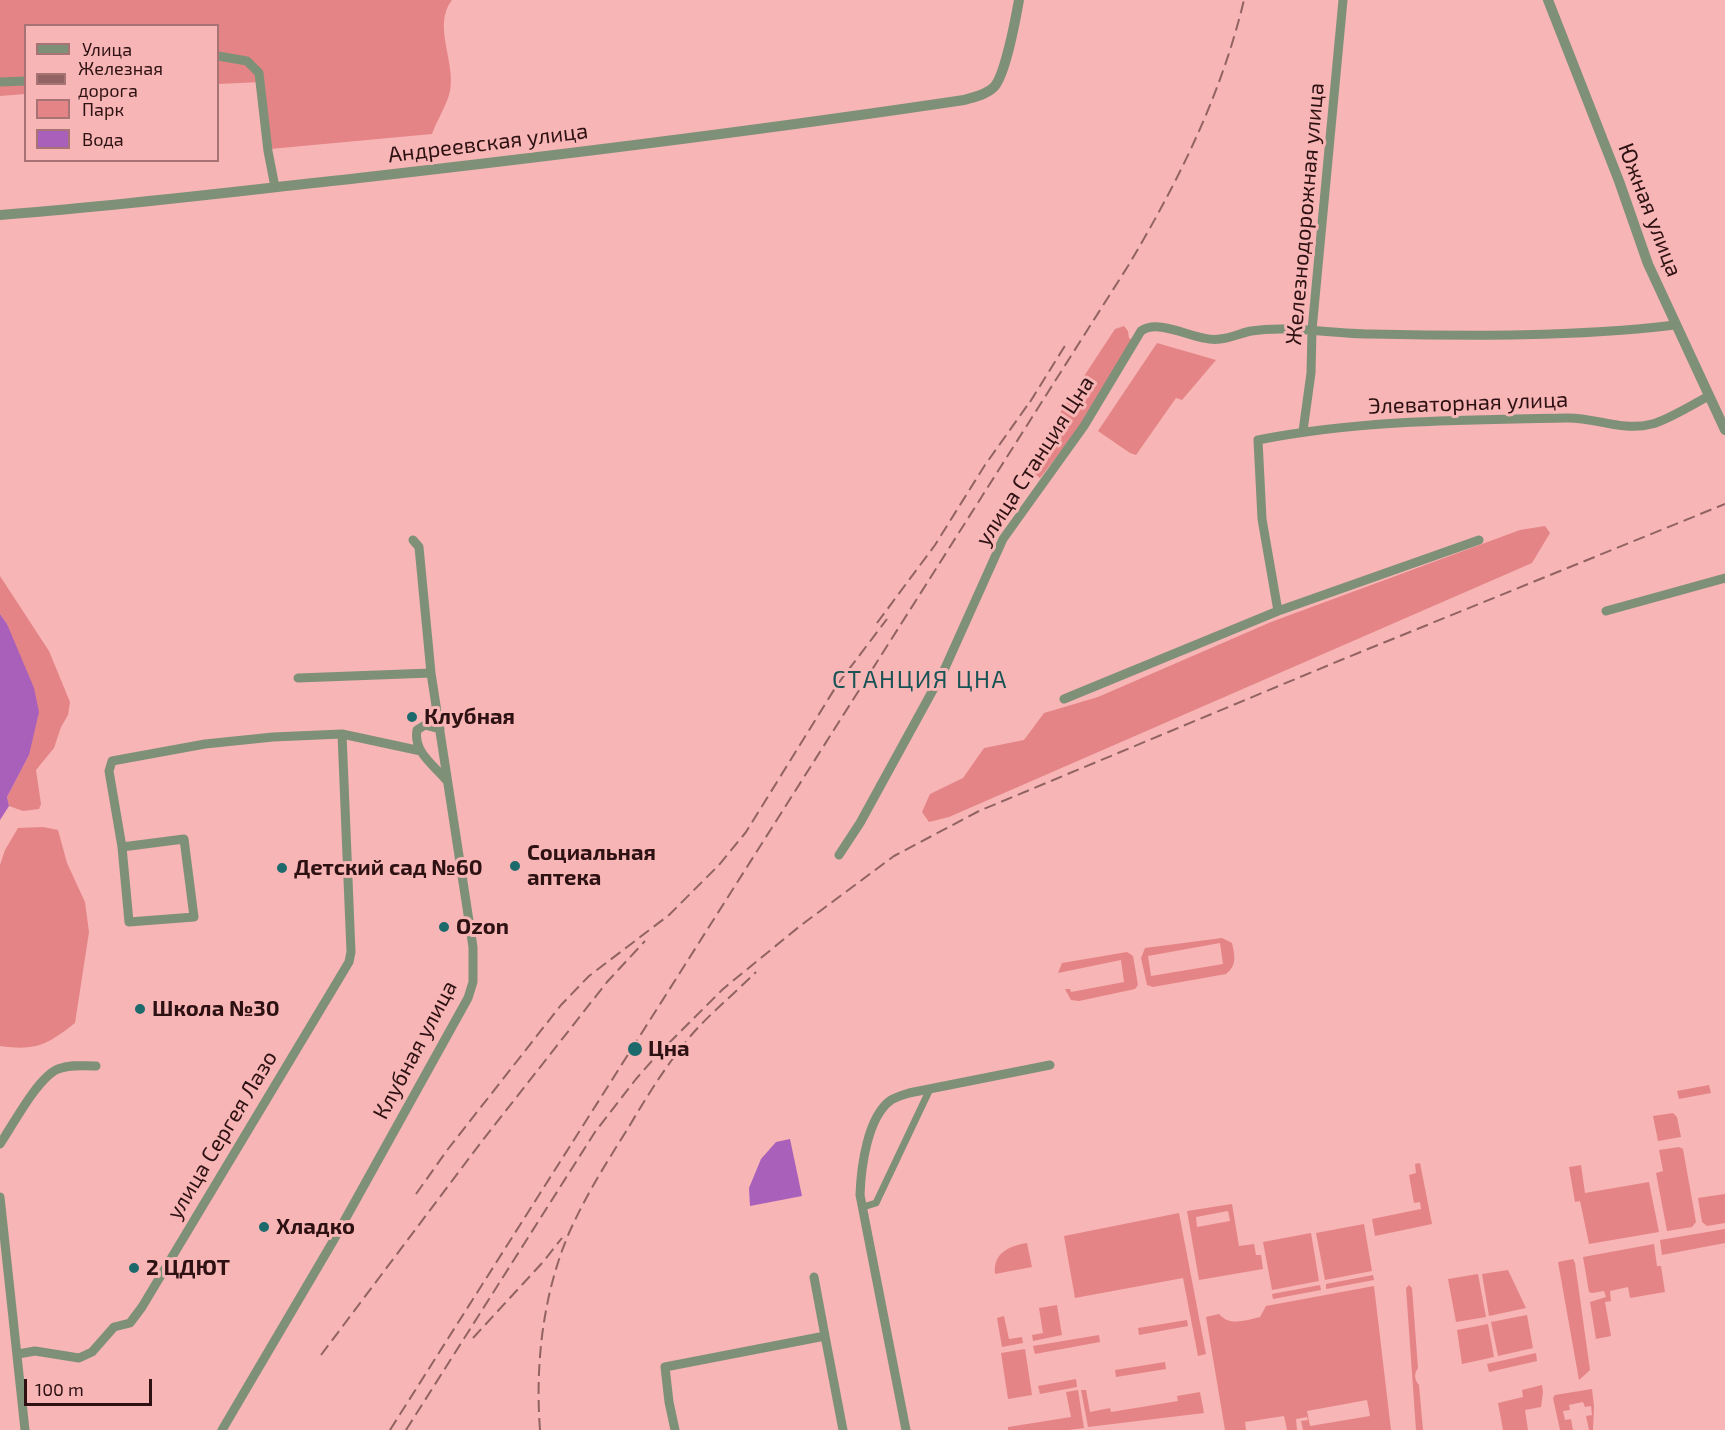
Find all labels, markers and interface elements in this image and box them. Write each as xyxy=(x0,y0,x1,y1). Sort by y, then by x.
legend xyxy=(24,24,219,162)
text: Улица xyxy=(82,38,132,60)
text: Железная дорога xyxy=(78,57,163,101)
street label: Железнодорожная улица xyxy=(1280,82,1330,346)
text: Парк xyxy=(82,98,124,120)
street label: Андреевская улица xyxy=(387,118,589,168)
text: Вода xyxy=(82,128,124,150)
street label: Южная улица xyxy=(1612,139,1688,281)
street label: улица Станция Цна xyxy=(970,371,1100,551)
street label: Элеваторная улица xyxy=(1367,386,1569,420)
district label: СТАНЦИЯ ЦНА xyxy=(832,666,1008,694)
place label: Клубная xyxy=(424,704,515,730)
marker: Клубная xyxy=(405,710,419,724)
place label: Социальная аптека xyxy=(527,840,656,891)
place label: Детский сад №60 xyxy=(294,855,483,881)
marker: Социальная аптека xyxy=(508,859,522,873)
marker: Детский сад №60 xyxy=(275,861,289,875)
place label: Ozon xyxy=(456,914,509,940)
marker: Ozon xyxy=(437,920,451,934)
street label: Клубная улица xyxy=(367,976,463,1124)
place label: Школа №30 xyxy=(152,996,280,1022)
marker: Школа №30 xyxy=(133,1002,147,1016)
place label: Цна xyxy=(648,1036,690,1062)
marker: Цна xyxy=(626,1040,644,1058)
street label: улица Сергея Лазо xyxy=(161,1046,283,1224)
place label: Хладко xyxy=(276,1214,355,1240)
marker: Хладко xyxy=(257,1220,271,1234)
place label: 2 ЦДЮТ xyxy=(146,1255,230,1281)
marker: 2 ЦДЮТ xyxy=(127,1261,141,1275)
scale bar xyxy=(27,1367,154,1405)
text: 100 m xyxy=(35,1378,84,1400)

